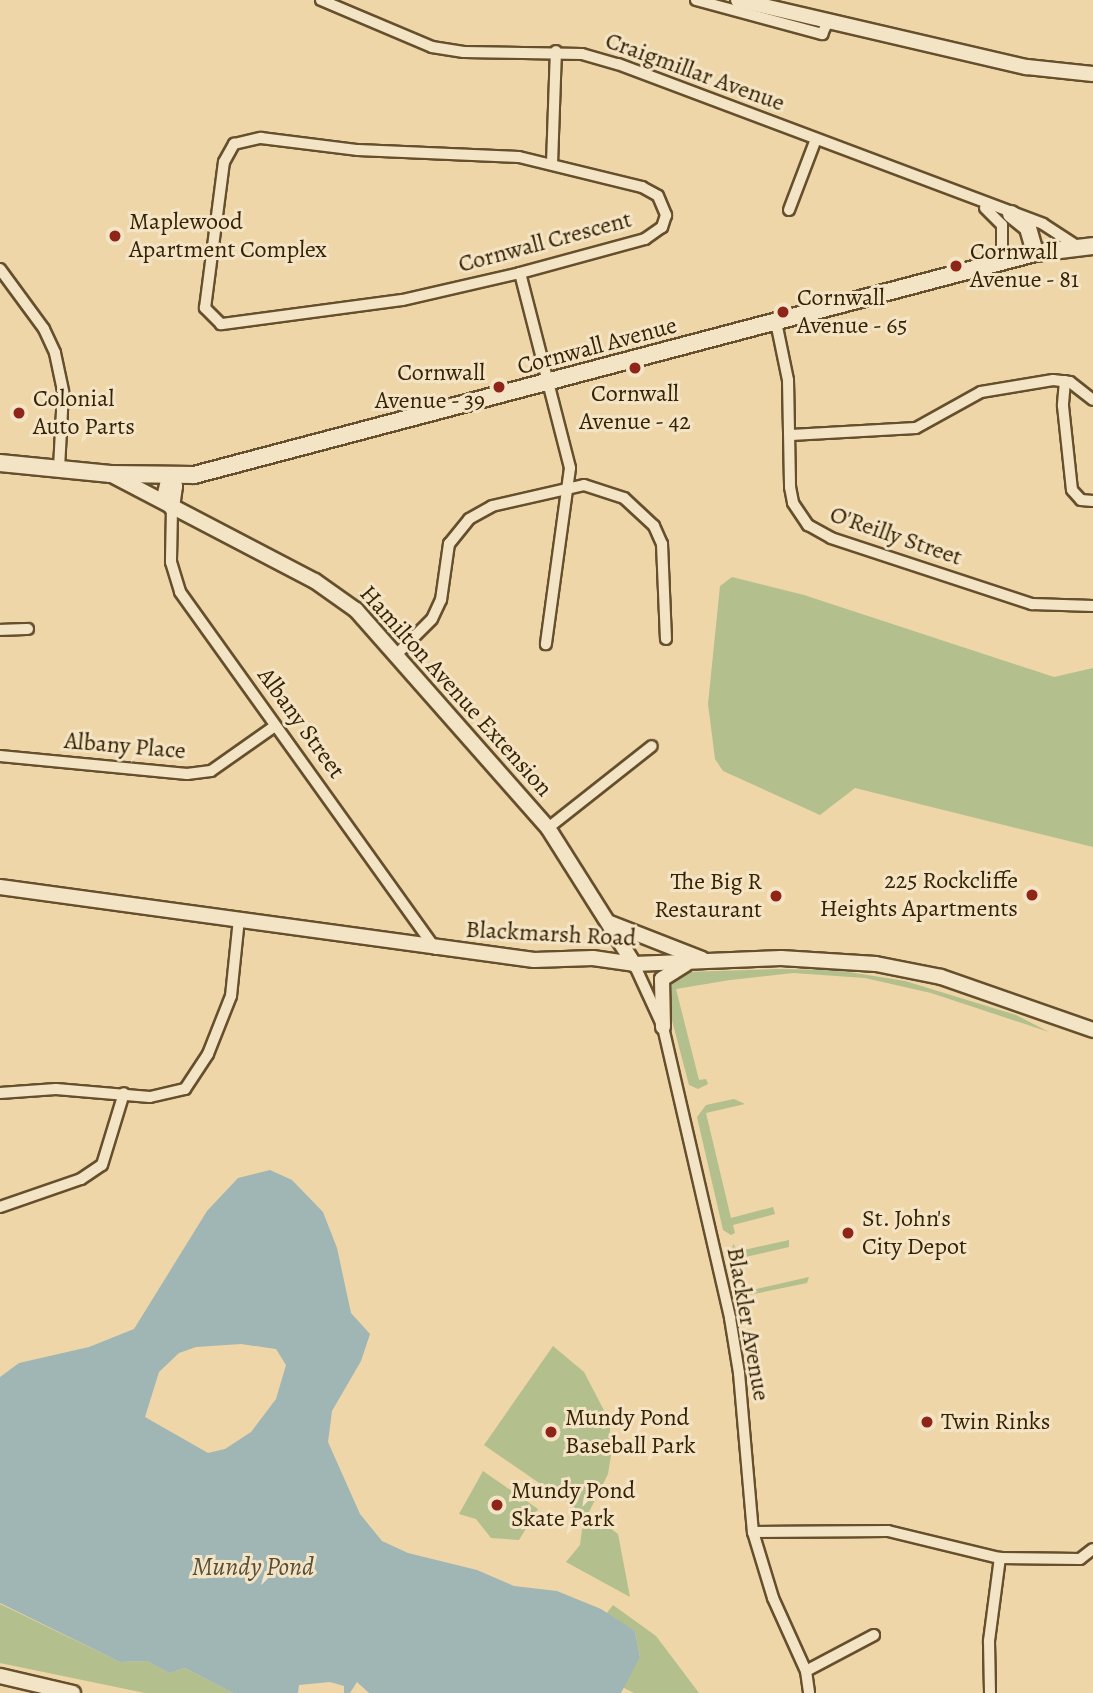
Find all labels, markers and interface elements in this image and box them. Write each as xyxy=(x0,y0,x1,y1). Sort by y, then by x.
street label: Craigmillar Avenue xyxy=(601,26,789,118)
street label: Cornwall Crescent xyxy=(455,205,635,279)
place label: Maplewood Apartment Complex xyxy=(129,208,327,264)
marker: Maplewood Apartment Complex xyxy=(107,228,123,244)
place label: Cornwall Avenue - 81 xyxy=(970,238,1080,294)
marker: Cornwall Avenue - 81 xyxy=(948,258,964,274)
place label: Cornwall Avenue - 65 xyxy=(797,284,909,340)
marker: Cornwall Avenue - 65 xyxy=(775,304,791,320)
street label: Cornwall Avenue xyxy=(514,311,680,381)
place label: Cornwall Avenue - 39 xyxy=(374,359,485,415)
marker: Cornwall Avenue - 42 xyxy=(627,360,643,376)
marker: Cornwall Avenue - 39 xyxy=(491,379,507,395)
place label: Cornwall Avenue - 42 xyxy=(579,380,691,436)
place label: Colonial Auto Parts xyxy=(33,385,135,441)
marker: Colonial Auto Parts xyxy=(11,405,27,421)
street label: O'Reilly Street xyxy=(826,500,966,572)
street label: Hamilton Avenue Extension xyxy=(354,579,558,803)
street label: Albany Street xyxy=(251,662,351,784)
street label: Albany Place xyxy=(63,726,187,766)
place label: 225 Rockcliffe Heights Apartments xyxy=(820,867,1018,923)
place label: The Big R Restaurant xyxy=(654,868,762,924)
marker: 225 Rockcliffe Heights Apartments xyxy=(1024,887,1040,903)
marker: The Big R Restaurant xyxy=(768,888,784,904)
street label: Blackmarsh Road xyxy=(465,915,637,953)
place label: St. John's City Depot xyxy=(862,1205,967,1261)
marker: St. John's City Depot xyxy=(840,1225,856,1241)
street label: Blackler Avenue xyxy=(720,1245,776,1403)
place label: Mundy Pond Baseball Park xyxy=(565,1404,696,1460)
place label: Twin Rinks xyxy=(941,1408,1050,1436)
marker: Twin Rinks xyxy=(919,1414,935,1430)
marker: Mundy Pond Baseball Park xyxy=(543,1424,559,1440)
place label: Mundy Pond Skate Park xyxy=(511,1477,635,1533)
marker: Mundy Pond Skate Park xyxy=(489,1497,505,1513)
water label: Mundy Pond xyxy=(192,1551,314,1583)

